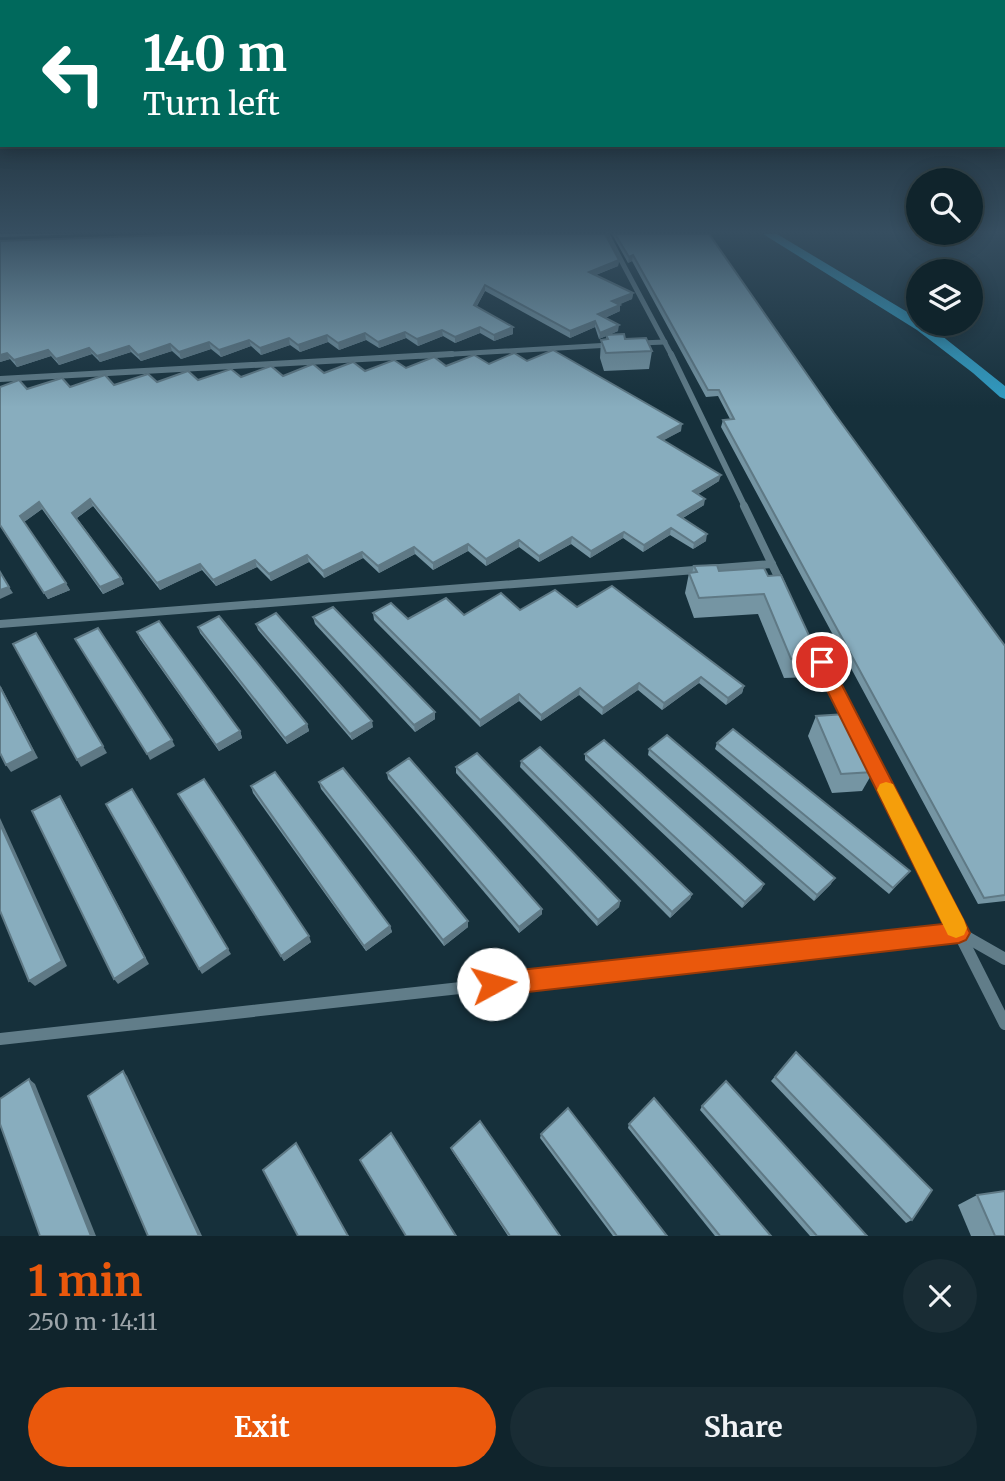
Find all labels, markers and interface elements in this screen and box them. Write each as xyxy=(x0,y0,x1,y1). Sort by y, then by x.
text: 140 m xyxy=(143,23,287,84)
icon: left xyxy=(28,28,119,119)
text: Turn left xyxy=(143,84,280,124)
map controls xyxy=(906,168,983,336)
button: search xyxy=(906,168,983,245)
button: layers xyxy=(906,259,983,336)
pin xyxy=(792,632,852,692)
icon: arrive xyxy=(803,643,841,681)
position arrow xyxy=(456,947,530,1021)
text: 1 min xyxy=(28,1255,142,1307)
button: close xyxy=(903,1259,977,1333)
text: 250 m · 14:11 xyxy=(28,1307,158,1336)
button: Exit xyxy=(28,1387,496,1467)
button: Share xyxy=(510,1387,977,1467)

